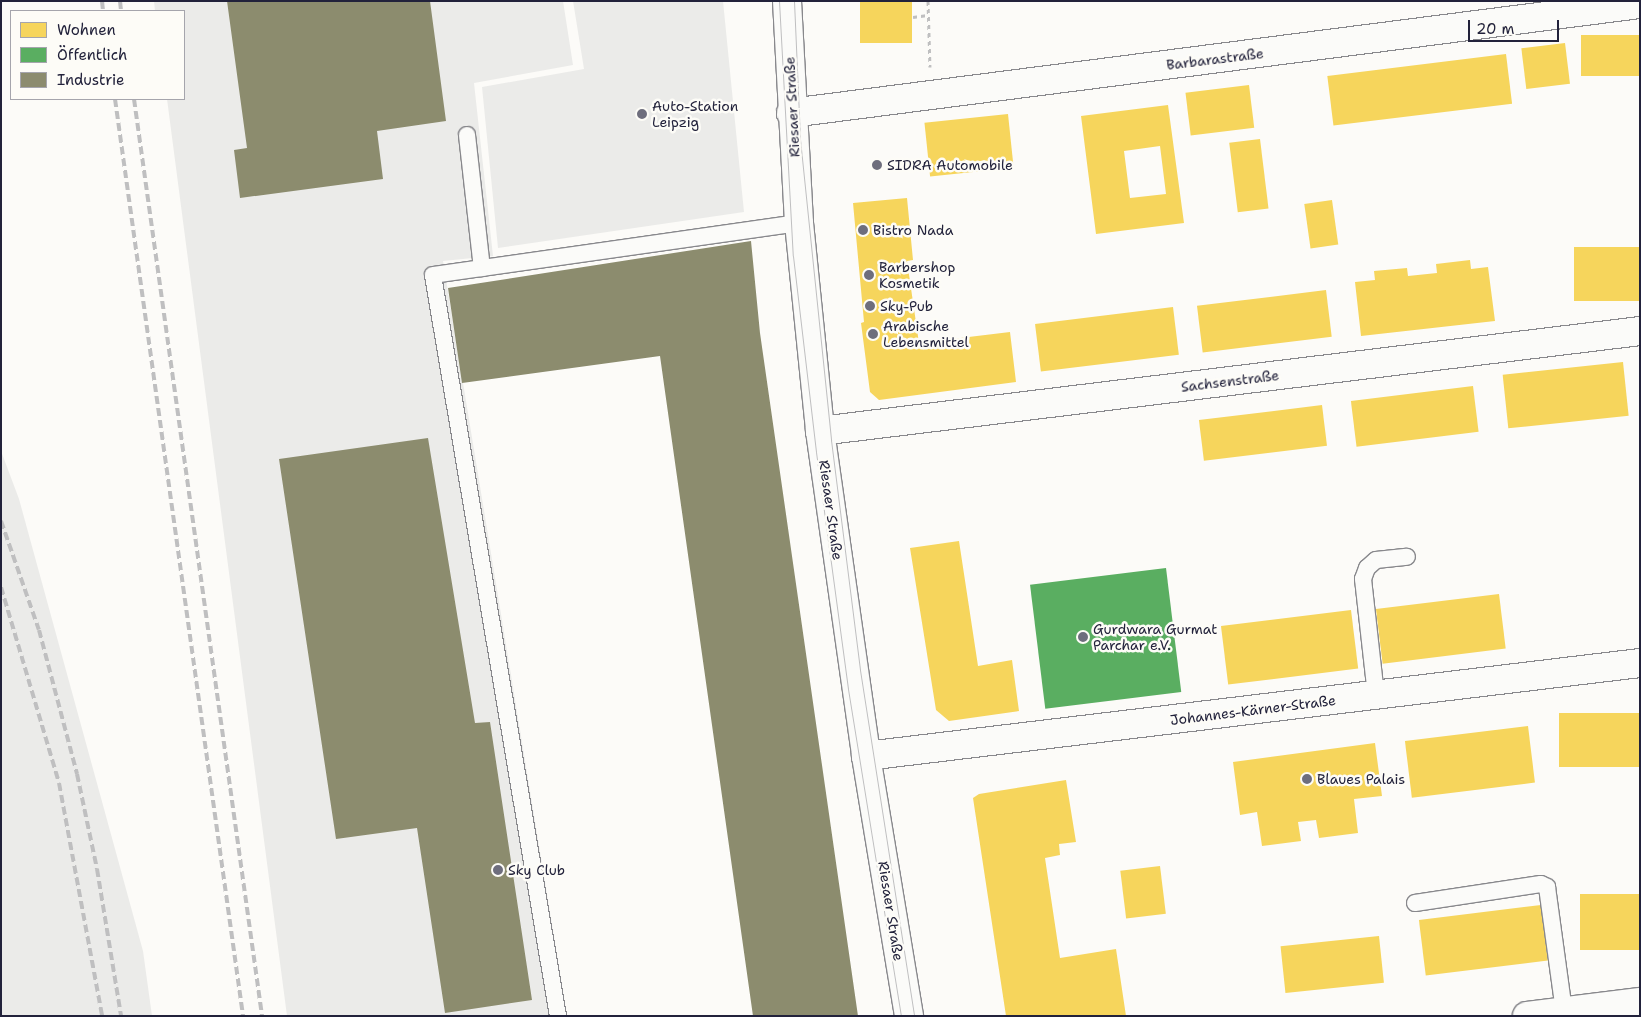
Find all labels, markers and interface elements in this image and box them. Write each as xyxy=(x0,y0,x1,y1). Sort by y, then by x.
legend xyxy=(10,10,185,100)
scale bar xyxy=(1471,10,1562,42)
text: 20 m xyxy=(1476,19,1515,39)
text: Wohnen xyxy=(57,20,116,40)
text: Öffentlich xyxy=(57,45,127,65)
street label: Barbarastraße xyxy=(1165,45,1265,73)
street label: Riesaer Straße xyxy=(781,56,803,158)
text: Industrie xyxy=(57,70,124,90)
place label: Auto-Station Leipzig xyxy=(652,98,738,130)
marker: Auto-Station Leipzig xyxy=(636,108,648,120)
place label: SIDRA Automobile xyxy=(887,157,1013,173)
marker: SIDRA Automobile xyxy=(871,159,883,171)
place label: Bistro Nada xyxy=(873,222,953,238)
marker: Bistro Nada xyxy=(857,224,869,236)
place label: Barbershop Kosmetik xyxy=(879,259,955,292)
marker: Barbershop Kosmetik xyxy=(863,269,875,281)
place label: Sky-Pub xyxy=(880,298,933,314)
marker: Sky-Pub xyxy=(864,300,876,312)
place label: Arabische Lebensmittel xyxy=(883,318,969,351)
marker: Arabische Lebensmittel xyxy=(867,328,879,340)
street label: Sachsenstraße xyxy=(1180,367,1280,395)
street label: Riesaer Straße xyxy=(816,459,846,561)
place label: Gurdwara Gurmat Parchar e.V. xyxy=(1093,621,1217,654)
marker: Gurdwara Gurmat Parchar e.V. xyxy=(1077,631,1089,643)
street label: Johannes-Kärner-Straße xyxy=(1169,692,1337,728)
place label: Blaues Palais xyxy=(1317,771,1405,787)
marker: Blaues Palais xyxy=(1301,773,1313,785)
street label: Riesaer Straße xyxy=(875,860,907,962)
place label: Sky Club xyxy=(508,862,565,878)
marker: Sky Club xyxy=(492,864,504,876)

